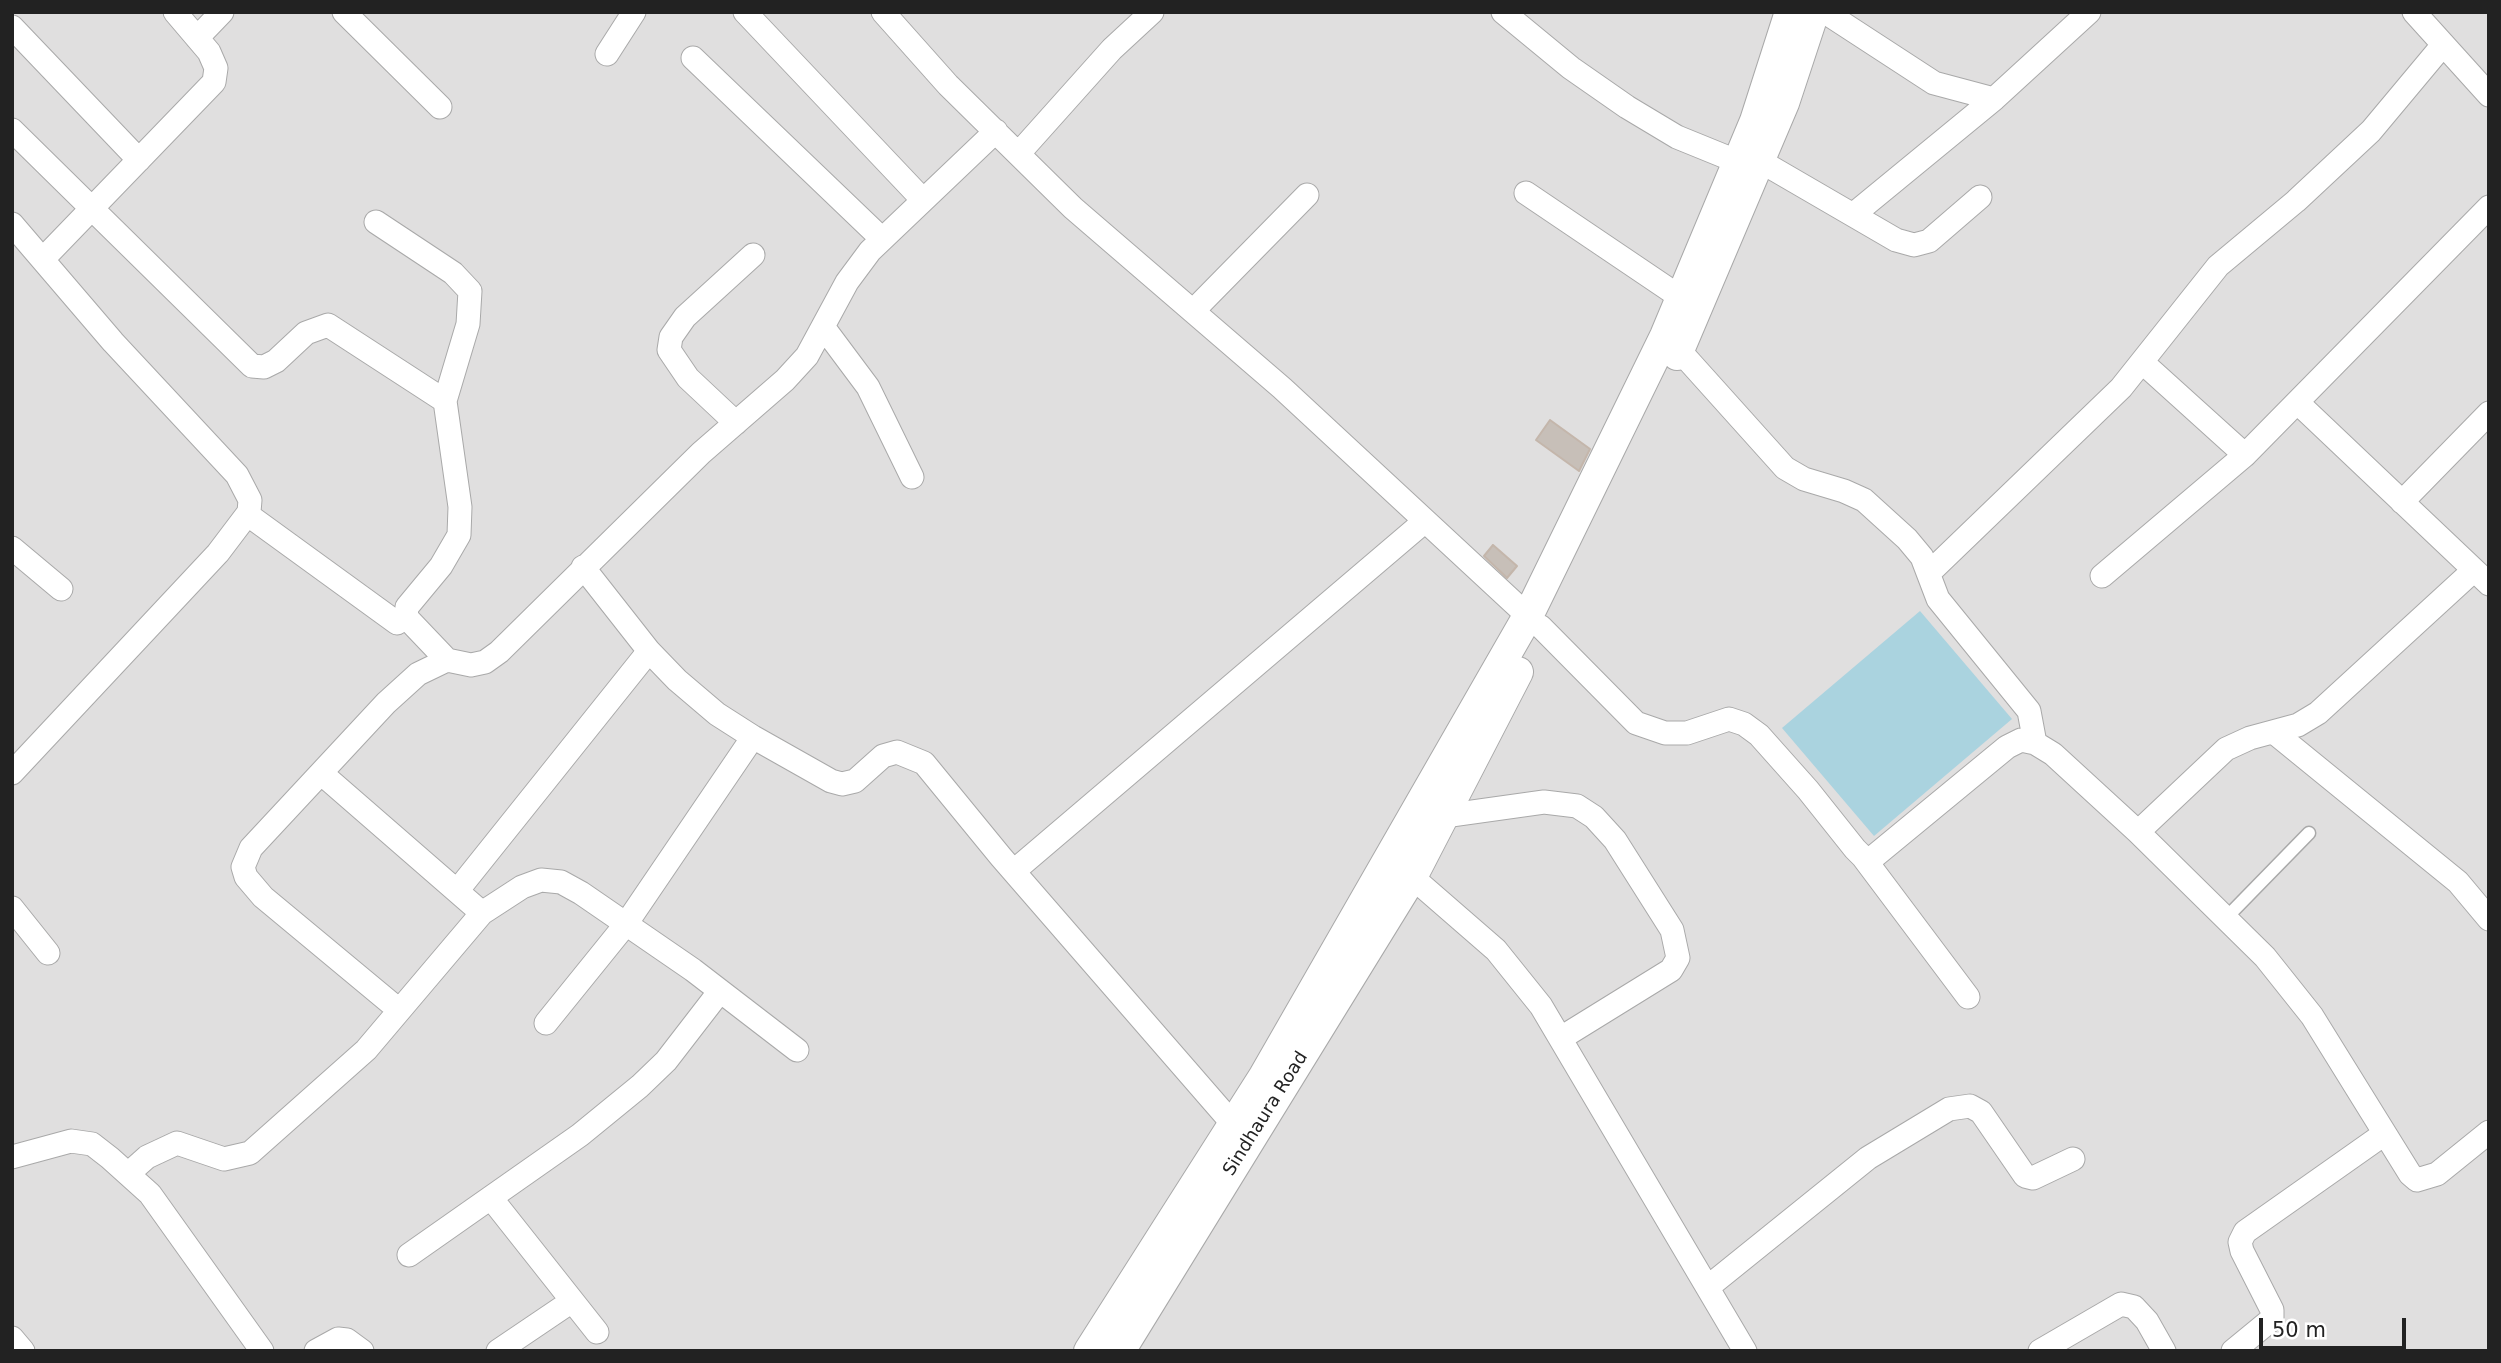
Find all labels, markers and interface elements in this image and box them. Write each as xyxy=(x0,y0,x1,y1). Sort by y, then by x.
street label: Sindhaura Road xyxy=(1219,1048,1313,1180)
scale bar xyxy=(2263,1304,2410,1348)
text: 50 m xyxy=(2272,1318,2326,1342)

